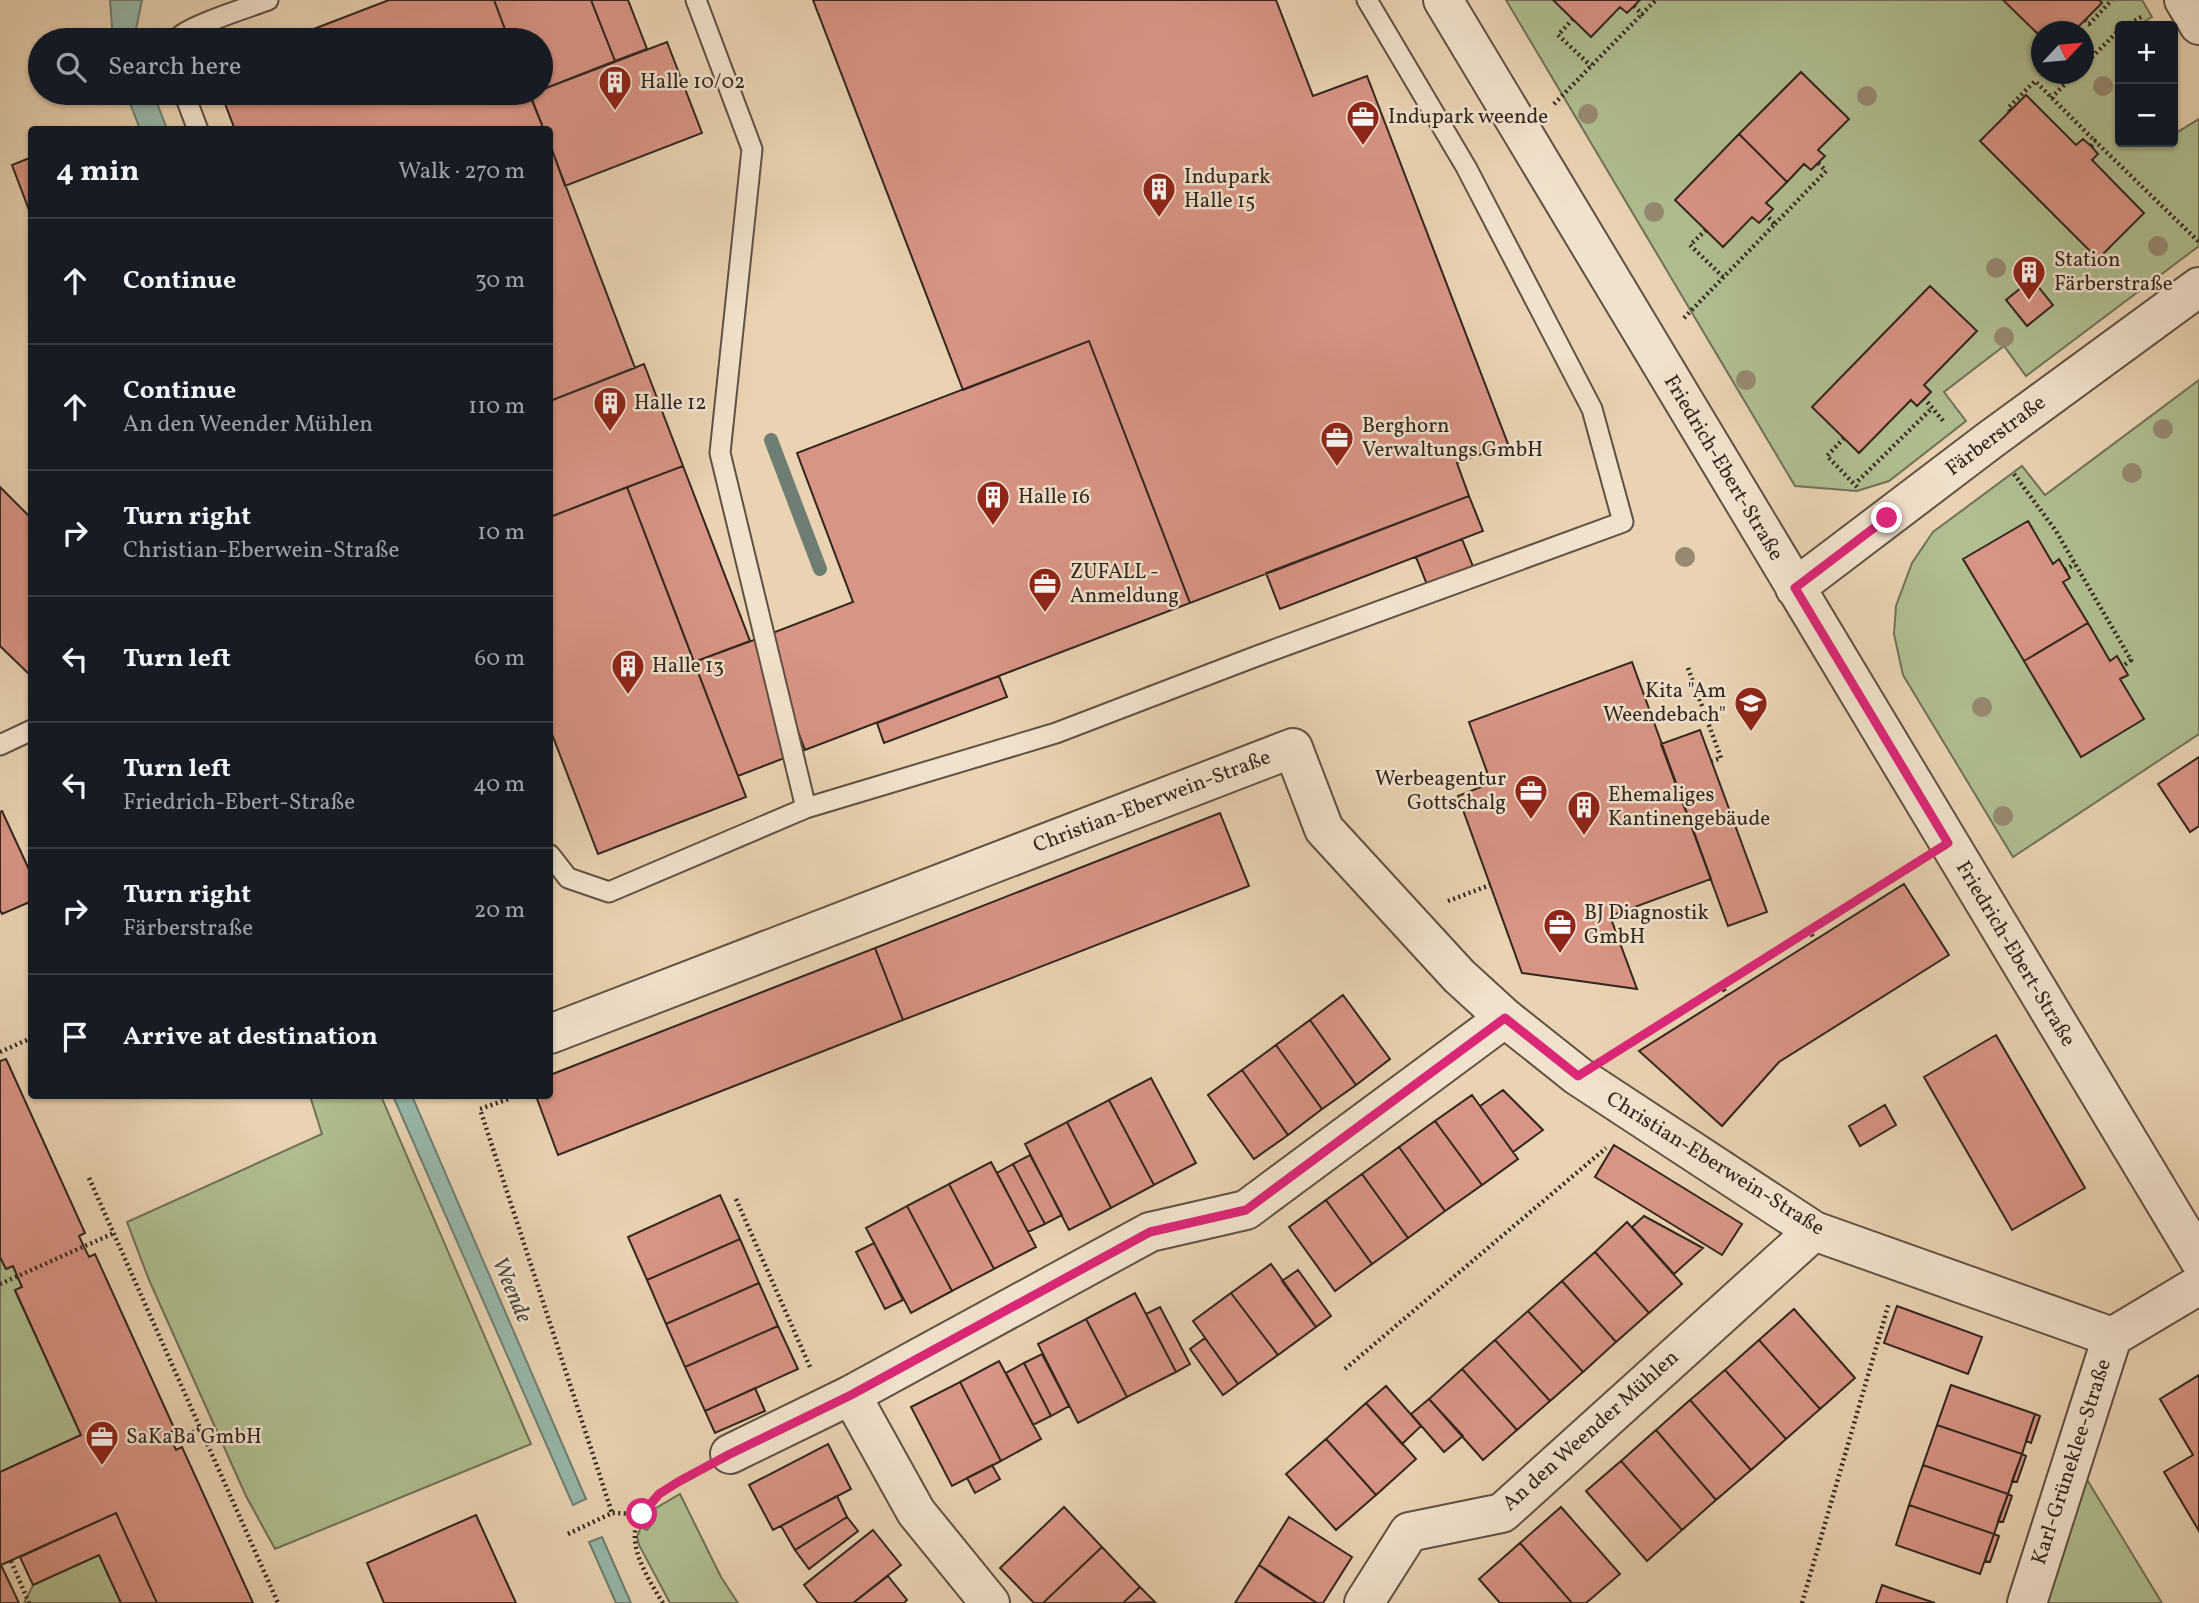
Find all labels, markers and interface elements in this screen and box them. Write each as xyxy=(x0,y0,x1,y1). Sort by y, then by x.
north arrow xyxy=(2031,21,2094,84)
map controls xyxy=(2115,21,2178,147)
button: + xyxy=(2115,21,2178,84)
search box xyxy=(28,28,553,105)
icon: search xyxy=(52,48,90,86)
text: Search here xyxy=(108,49,241,85)
building icon: Halle 10/02 xyxy=(596,63,634,112)
place label: Halle 10/02 xyxy=(640,68,745,97)
button: − xyxy=(2115,84,2178,147)
office icon: Indupark weende xyxy=(1344,98,1382,147)
place label: Indupark weende xyxy=(1388,103,1548,132)
text: 4 min xyxy=(56,151,140,193)
text: Walk · 270 m xyxy=(398,156,525,188)
place label: Indupark Halle 15 xyxy=(1184,163,1271,216)
building icon: Indupark Halle 15 xyxy=(1140,170,1178,219)
place label: Station Färberstraße xyxy=(2054,246,2173,299)
building icon: Station Färberstraße xyxy=(2010,253,2048,302)
icon: ahead xyxy=(56,262,94,300)
text: Continue xyxy=(123,263,236,299)
text: 30 m xyxy=(475,265,525,297)
street label: Friedrich-Ebert-Straße xyxy=(1656,370,1790,566)
text: Continue xyxy=(123,373,236,409)
building icon: Halle 12 xyxy=(591,384,629,433)
icon: ahead xyxy=(56,388,94,426)
place label: Halle 12 xyxy=(634,389,706,418)
street label: Färberstraße xyxy=(1940,389,2052,483)
text: 110 m xyxy=(468,391,525,423)
text: An den Weender Mühlen xyxy=(123,409,373,441)
place label: Berghorn Verwaltungs GmbH xyxy=(1362,412,1543,465)
office icon: Berghorn Verwaltungs GmbH xyxy=(1318,419,1356,468)
building icon: Halle 16 xyxy=(974,478,1012,527)
place label: Halle 16 xyxy=(1018,483,1090,512)
text: Turn right xyxy=(123,499,251,535)
route end xyxy=(1871,502,1902,533)
icon: right xyxy=(56,514,94,552)
text: 10 m xyxy=(477,517,525,549)
text: Christian-Eberwein-Straße xyxy=(123,535,399,567)
place label: ZUFALL - Anmeldung xyxy=(1070,558,1179,611)
office icon: ZUFALL - Anmeldung xyxy=(1026,565,1064,614)
icon: left xyxy=(56,640,94,678)
text: Turn left xyxy=(123,641,231,677)
text: 60 m xyxy=(475,643,525,675)
building icon: Halle 13 xyxy=(609,647,647,696)
place label: Halle 13 xyxy=(652,652,724,681)
place label: Kita "Am Weendebach" xyxy=(1603,677,1726,730)
school or university icon: Kita "Am Weendebach" xyxy=(1732,684,1770,733)
street label: Christian-Eberwein-Straße xyxy=(1029,743,1275,861)
text: Turn left xyxy=(123,751,231,787)
place label: Werbeagentur Gottschalg xyxy=(1375,765,1506,818)
icon: left xyxy=(56,766,94,804)
text: 40 m xyxy=(473,769,525,801)
office icon: Werbeagentur Gottschalg xyxy=(1512,772,1550,821)
place label: Ehemaliges Kantinengebäude xyxy=(1608,781,1770,834)
text: Friedrich-Ebert-Straße xyxy=(123,787,355,819)
building icon: Ehemaliges Kantinengebäude xyxy=(1565,788,1603,837)
street label: Friedrich-Ebert-Straße xyxy=(1948,856,2082,1052)
text: Turn right xyxy=(123,877,251,913)
icon: right xyxy=(56,892,94,930)
text: 20 m xyxy=(474,895,525,927)
place label: BJ Diagnostik GmbH xyxy=(1584,899,1709,952)
office icon: BJ Diagnostik GmbH xyxy=(1541,906,1579,955)
text: Färberstraße xyxy=(123,913,253,945)
icon: arrive xyxy=(56,1018,94,1056)
text: Arrive at destination xyxy=(123,1019,378,1055)
street label: Christian-Eberwein-Straße xyxy=(1600,1085,1830,1243)
water label: Weende xyxy=(483,1252,539,1328)
street label: An den Weender Mühlen xyxy=(1496,1344,1686,1518)
street label: Karl-Grüneklee-Straße xyxy=(2025,1355,2119,1569)
office icon: SaKaBa GmbH xyxy=(83,1418,121,1467)
place label: SaKaBa GmbH xyxy=(126,1423,262,1452)
route start xyxy=(626,1498,657,1529)

